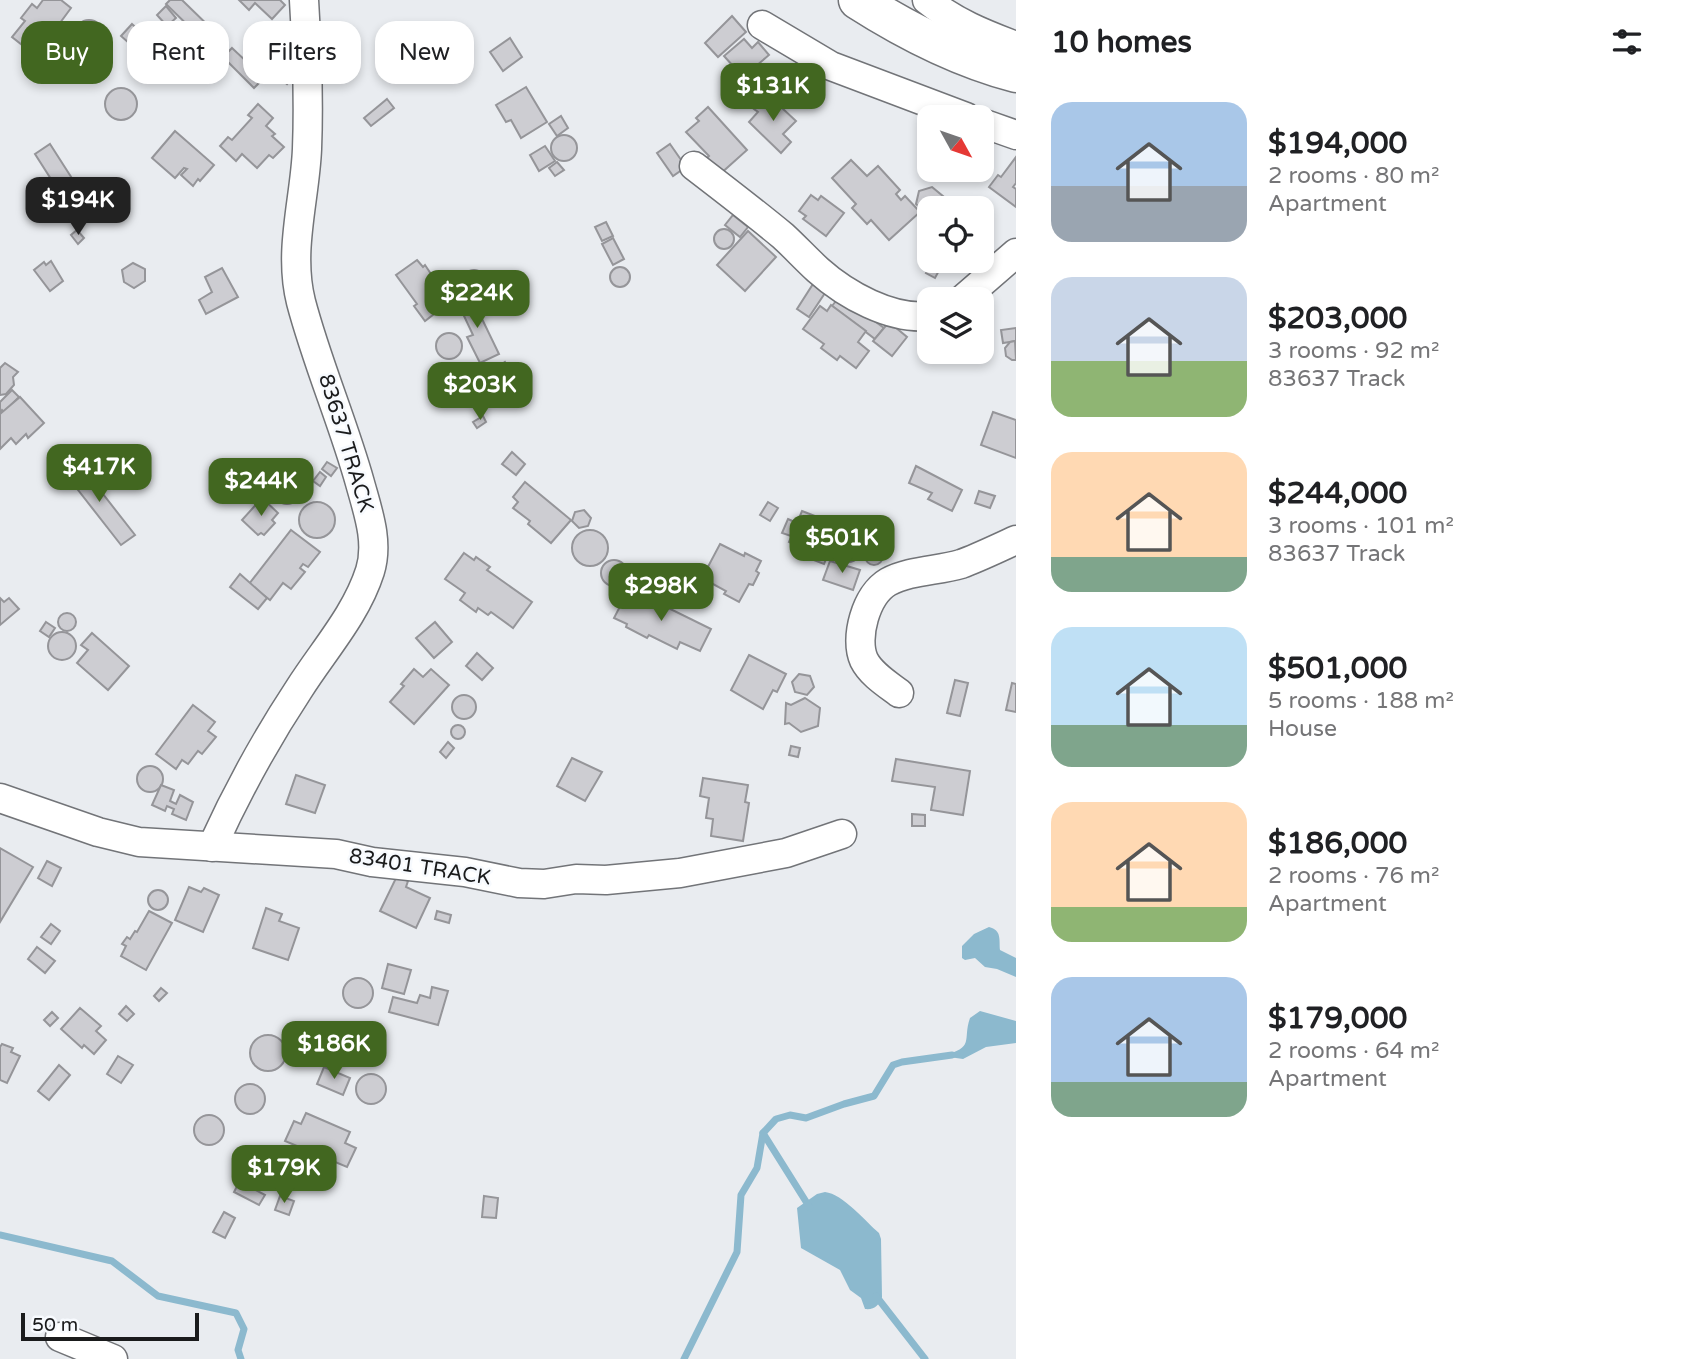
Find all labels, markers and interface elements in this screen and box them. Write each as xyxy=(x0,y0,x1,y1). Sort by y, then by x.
chip: Buy xyxy=(21,21,113,84)
chip: Rent xyxy=(127,21,229,84)
chip: Filters xyxy=(243,21,361,84)
chip: New xyxy=(375,21,474,84)
icon: filters xyxy=(1608,23,1646,61)
text: 10 homes xyxy=(1051,24,1192,61)
pin: $131K xyxy=(724,64,822,123)
text: $131K xyxy=(737,72,809,100)
north arrow xyxy=(917,105,994,182)
map controls xyxy=(917,105,994,364)
text: $194,000 xyxy=(1268,125,1407,162)
icon: home xyxy=(1107,130,1191,214)
text: 2 rooms · 80 m² xyxy=(1268,162,1439,190)
pin: $194K xyxy=(29,177,127,237)
text: $194K xyxy=(42,186,114,214)
text: Apartment xyxy=(1268,190,1387,218)
button: locate xyxy=(917,196,994,273)
pin: $224K xyxy=(428,270,526,330)
text: $224K xyxy=(441,279,513,307)
button: layers xyxy=(917,287,994,364)
text: $203,000 xyxy=(1268,300,1407,337)
icon: home xyxy=(1107,305,1191,389)
text: 3 rooms · 92 m² xyxy=(1268,337,1439,365)
pin: $203K xyxy=(431,362,529,422)
text: 83637 Track xyxy=(1268,365,1405,393)
street label: 83637 TRACK xyxy=(313,371,379,515)
text: $203K xyxy=(444,371,516,399)
pin: $417K xyxy=(50,444,148,504)
text: $417K xyxy=(63,453,135,481)
pin: $244K xyxy=(212,458,310,518)
text: $244K xyxy=(225,467,297,495)
text: $244,000 xyxy=(1268,475,1407,512)
icon: home xyxy=(1107,480,1191,564)
text: 3 rooms · 101 m² xyxy=(1268,512,1454,540)
pin: $501K xyxy=(793,516,891,575)
text: $501K xyxy=(806,524,878,552)
text: 83637 Track xyxy=(1268,540,1405,568)
pin: $298K xyxy=(612,564,710,623)
text: $298K xyxy=(625,572,697,600)
text: $501,000 xyxy=(1268,650,1407,687)
icon: home xyxy=(1107,655,1191,739)
text: 5 rooms · 188 m² xyxy=(1268,687,1454,715)
text: House xyxy=(1268,715,1337,743)
text: $186,000 xyxy=(1268,825,1407,862)
icon: home xyxy=(1107,830,1191,914)
street label: 83401 TRACK xyxy=(347,843,493,891)
text: 2 rooms · 76 m² xyxy=(1268,862,1439,890)
text: Apartment xyxy=(1268,890,1387,918)
text: $179,000 xyxy=(1268,1000,1407,1037)
icon: home xyxy=(1107,1005,1191,1089)
pin: $186K xyxy=(285,1021,383,1081)
text: $186K xyxy=(298,1030,370,1058)
text: 2 rooms · 64 m² xyxy=(1268,1037,1439,1065)
text: Apartment xyxy=(1268,1065,1387,1093)
pin: $179K xyxy=(235,1146,333,1205)
text: $179K xyxy=(248,1154,320,1182)
scale bar xyxy=(21,1310,200,1342)
text: 50 m xyxy=(32,1314,78,1336)

